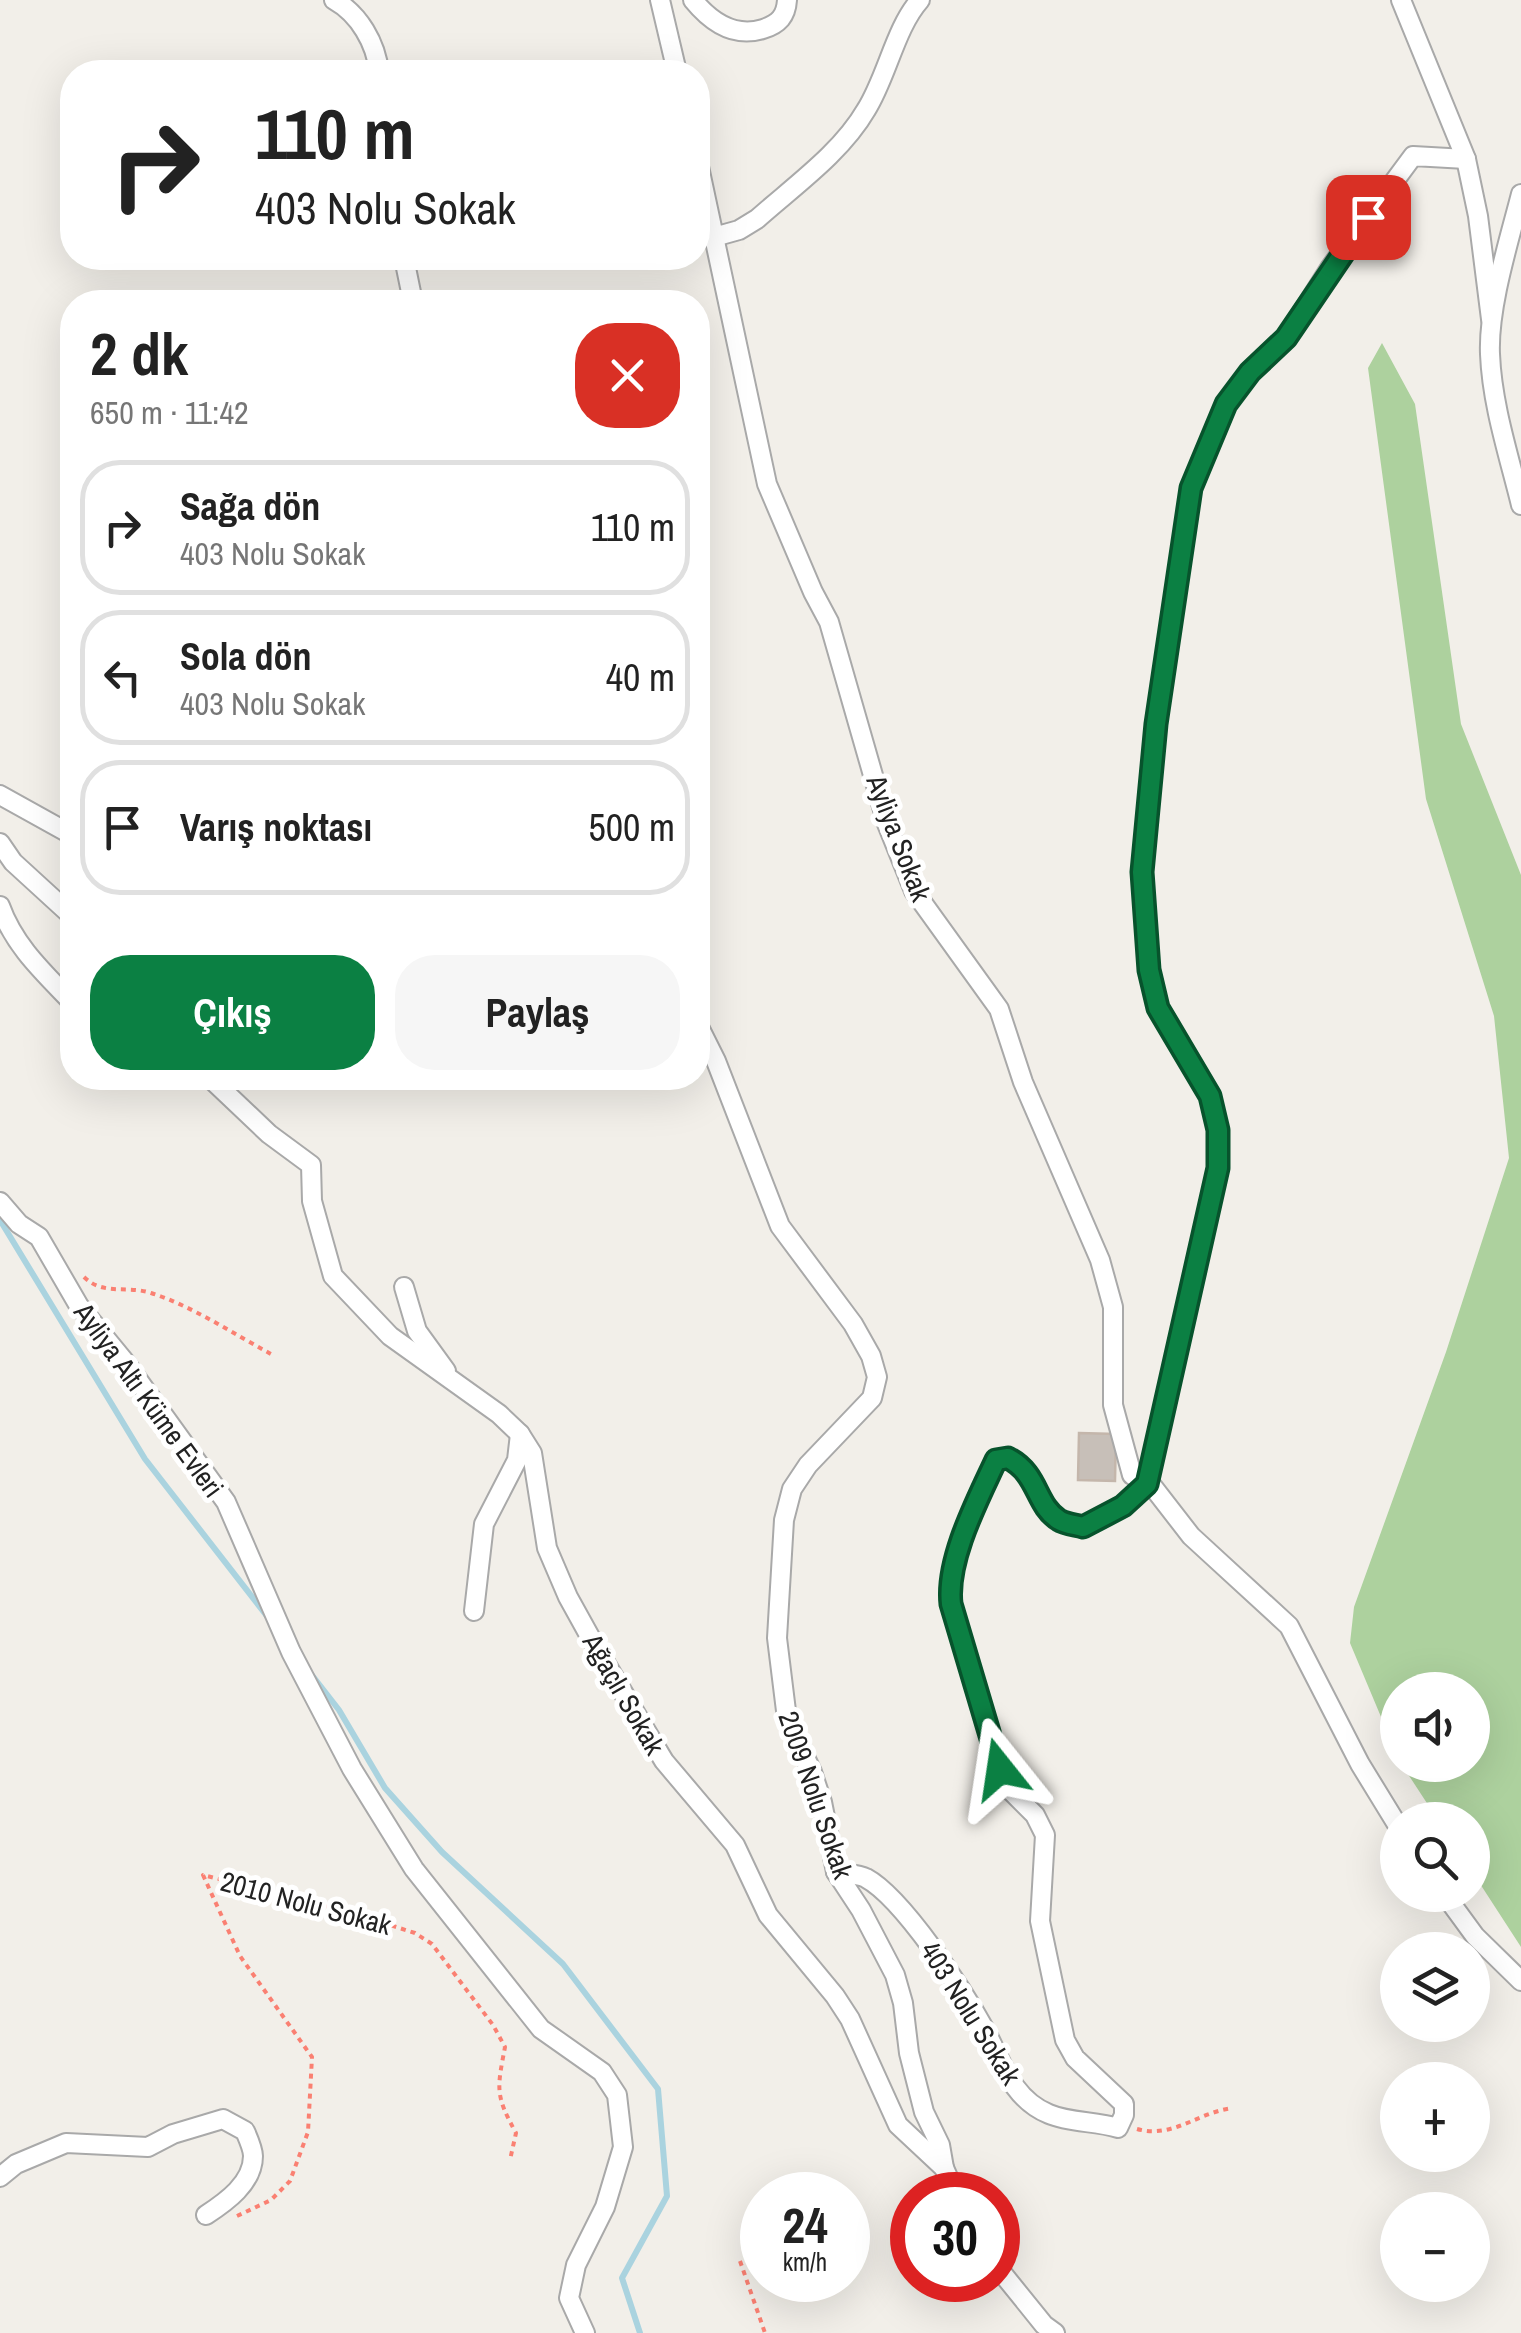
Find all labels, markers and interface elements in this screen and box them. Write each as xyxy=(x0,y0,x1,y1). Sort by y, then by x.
text: 110 m xyxy=(255,87,415,181)
icon: right xyxy=(90,100,220,230)
pin xyxy=(1326,175,1411,260)
text: 403 Nolu Sokak xyxy=(255,177,516,238)
icon: arrive xyxy=(1341,190,1396,245)
text: 2 dk xyxy=(90,313,188,394)
button: close xyxy=(575,323,680,428)
text: 650 m · 11:42 xyxy=(90,391,249,434)
text: Sağa dön xyxy=(180,481,320,532)
icon: right xyxy=(95,500,150,555)
text: 110 m xyxy=(591,502,675,553)
text: 403 Nolu Sokak xyxy=(180,532,365,575)
text: Sola dön xyxy=(180,631,312,682)
icon: left xyxy=(95,650,150,705)
text: 40 m xyxy=(606,652,675,703)
text: 403 Nolu Sokak xyxy=(180,682,365,725)
street label: Ayliya Sokak xyxy=(857,768,941,907)
icon: arrive xyxy=(95,800,150,855)
text: Varış noktası xyxy=(180,802,372,853)
text: 500 m xyxy=(588,802,675,853)
button: Çıkış xyxy=(90,955,375,1070)
button: Paylaş xyxy=(395,955,680,1070)
street label: Ayliya Altı Küme Evleri xyxy=(65,1294,233,1505)
street label: Ağaçlı Sokak xyxy=(574,1626,674,1762)
map controls xyxy=(1380,1672,1490,2302)
button: sound xyxy=(1380,1672,1490,1782)
street label: 2009 Nolu Sokak xyxy=(770,1706,863,1884)
position arrow xyxy=(948,1717,1052,1821)
button: search xyxy=(1380,1802,1490,1912)
street label: 2010 Nolu Sokak xyxy=(217,1862,396,1944)
button: layers xyxy=(1380,1932,1490,2042)
street label: 403 Nolu Sokak xyxy=(912,1934,1030,2092)
button: + xyxy=(1380,2062,1490,2172)
speed limit sign: 30 xyxy=(890,2172,1020,2302)
text: 24 xyxy=(782,2191,828,2259)
button: − xyxy=(1380,2192,1490,2302)
text: km/h xyxy=(783,2245,827,2279)

